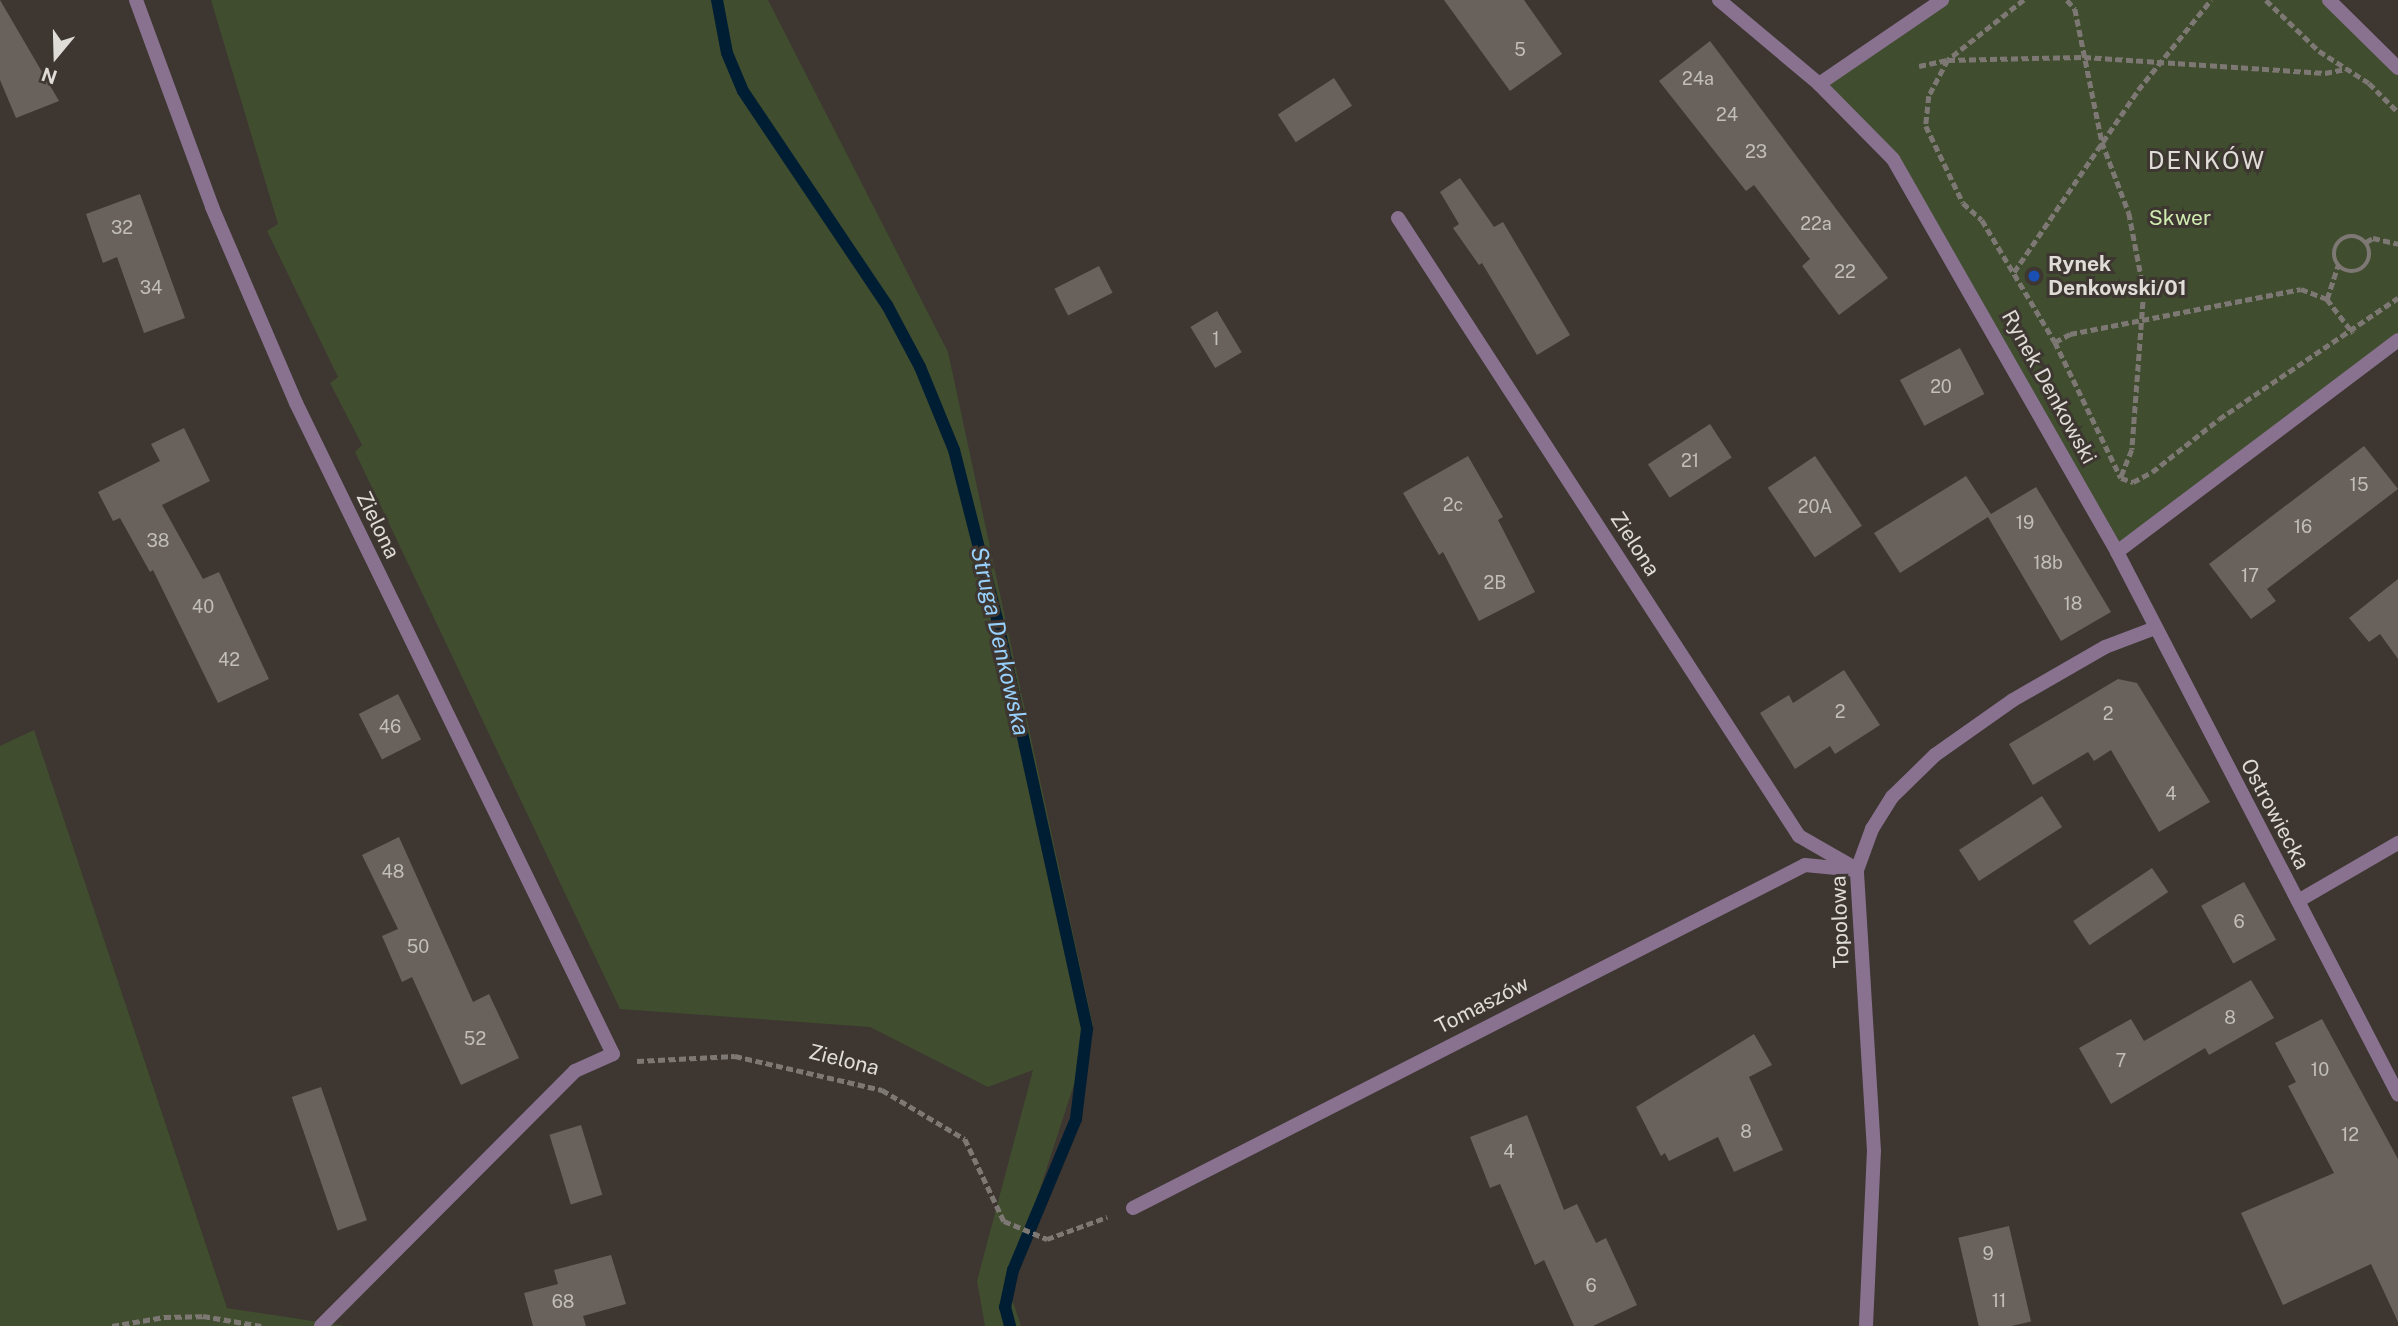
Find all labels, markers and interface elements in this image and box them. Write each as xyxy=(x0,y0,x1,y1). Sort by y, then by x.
north arrow xyxy=(21,21,91,91)
house number: 5 xyxy=(1514,39,1526,61)
text: N xyxy=(39,63,60,89)
house number: 24a xyxy=(1682,68,1714,90)
house number: 24 xyxy=(1716,104,1738,126)
house number: 23 xyxy=(1745,141,1767,163)
district label: DENKÓW xyxy=(2149,147,2265,175)
park label: Skwer xyxy=(2149,205,2211,231)
house number: 22a xyxy=(1800,213,1832,235)
house number: 32 xyxy=(111,217,133,239)
place label: Rynek Denkowski/01 xyxy=(2048,251,2187,301)
house number: 22 xyxy=(1834,261,1856,283)
marker: Rynek Denkowski/01 xyxy=(2026,268,2042,284)
house number: 34 xyxy=(140,277,162,299)
street label: Rynek Denkowski xyxy=(1996,306,2102,468)
house number: 1 xyxy=(1212,328,1220,350)
house number: 20 xyxy=(1930,376,1952,398)
house number: 21 xyxy=(1681,450,1699,472)
house number: 15 xyxy=(2350,474,2368,496)
street label: Zielona xyxy=(351,487,405,563)
house number: 2c xyxy=(1443,494,1463,516)
house number: 20A xyxy=(1798,496,1832,518)
street label: Zielona xyxy=(1605,507,1665,581)
house number: 19 xyxy=(2016,512,2034,534)
house number: 16 xyxy=(2294,516,2312,538)
house number: 38 xyxy=(147,530,169,552)
water label: Struga Denkowska xyxy=(965,544,1035,738)
house number: 18b xyxy=(2033,552,2063,574)
house number: 17 xyxy=(2241,565,2259,587)
house number: 2B xyxy=(1484,572,1506,594)
house number: 18 xyxy=(2064,593,2082,615)
house number: 40 xyxy=(192,596,214,618)
house number: 42 xyxy=(218,649,240,671)
house number: 2 xyxy=(1835,701,1845,723)
house number: 2 xyxy=(2103,703,2113,725)
house number: 46 xyxy=(379,716,401,738)
street label: Ostrowiecka xyxy=(2235,754,2315,874)
house number: 4 xyxy=(2165,783,2177,805)
house number: 48 xyxy=(382,861,404,883)
street label: Topolowa xyxy=(1826,875,1854,969)
house number: 6 xyxy=(2233,911,2245,933)
house number: 50 xyxy=(407,936,429,958)
street label: Tomaszów xyxy=(1431,971,1533,1039)
house number: 8 xyxy=(2224,1007,2236,1029)
house number: 52 xyxy=(464,1028,486,1050)
street label: Zielona xyxy=(806,1039,882,1081)
house number: 7 xyxy=(2116,1050,2126,1072)
house number: 10 xyxy=(2311,1059,2329,1081)
house number: 8 xyxy=(1740,1121,1752,1143)
house number: 12 xyxy=(2341,1124,2359,1146)
house number: 4 xyxy=(1503,1141,1515,1163)
house number: 9 xyxy=(1982,1243,1994,1265)
house number: 6 xyxy=(1585,1275,1597,1297)
house number: 11 xyxy=(1992,1290,2006,1312)
house number: 68 xyxy=(552,1291,574,1313)

